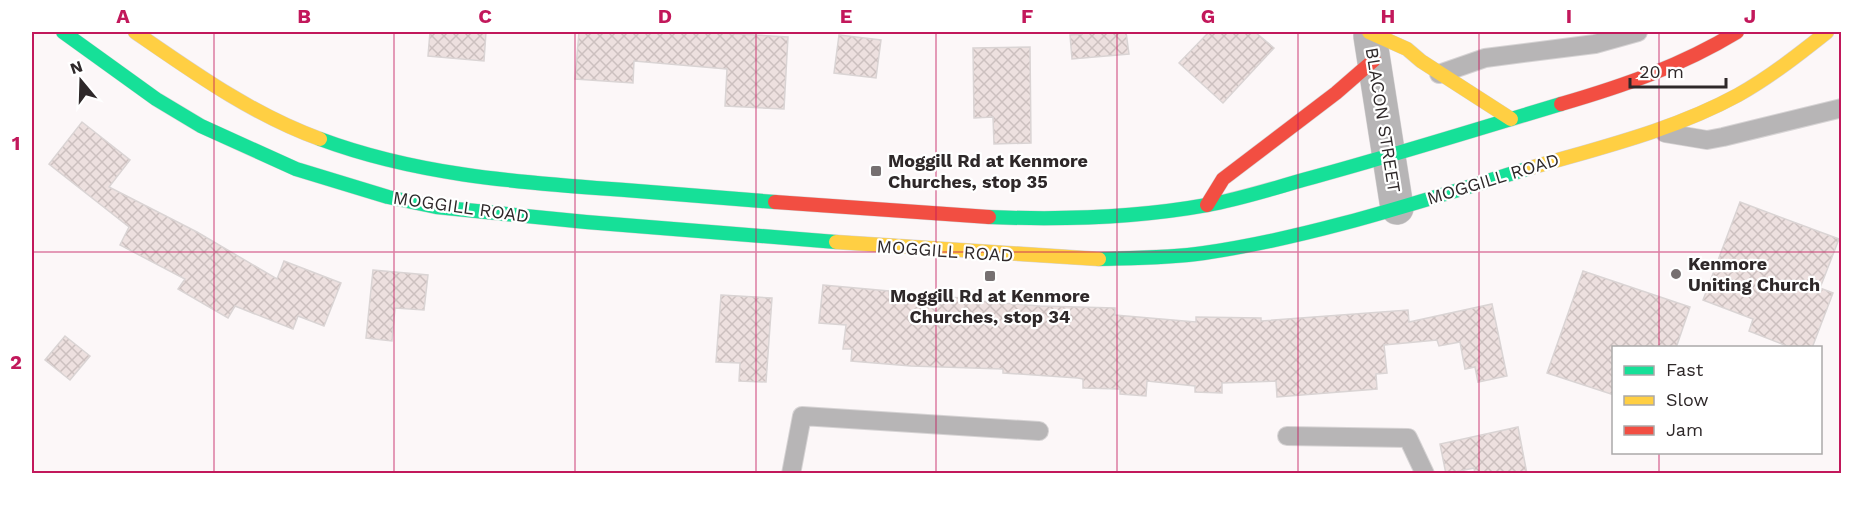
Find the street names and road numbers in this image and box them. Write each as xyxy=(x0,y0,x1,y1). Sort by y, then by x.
street label: BLACON STREET xyxy=(1362,46,1405,194)
street label: MOGGILL ROAD xyxy=(1424,148,1562,209)
street label: MOGGILL ROAD xyxy=(392,187,530,226)
street label: MOGGILL ROAD xyxy=(876,235,1014,266)

